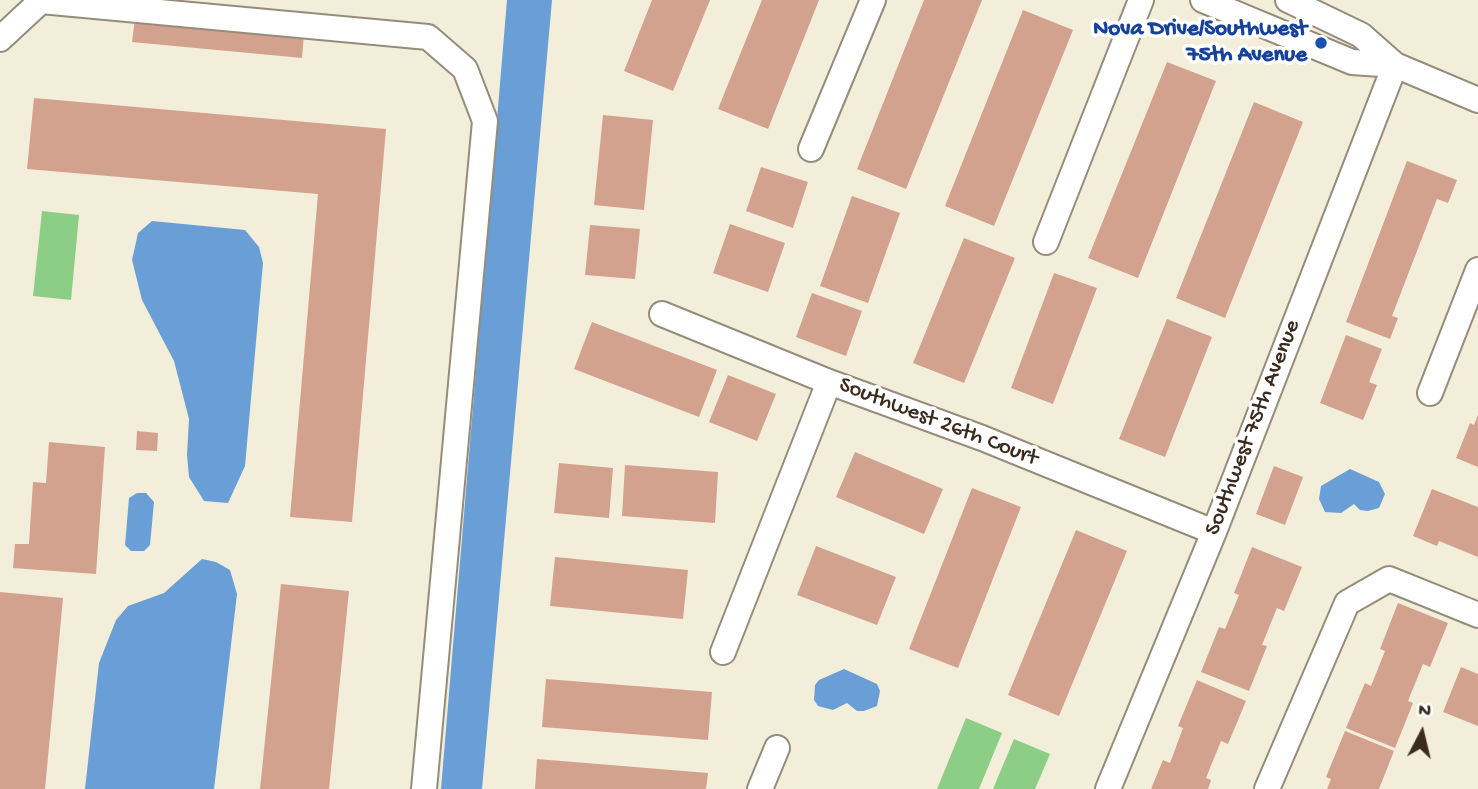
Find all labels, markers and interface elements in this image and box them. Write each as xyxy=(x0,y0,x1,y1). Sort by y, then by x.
place label: Nova Drive/Southwest 75th Avenue xyxy=(1093,16,1307,70)
marker: Nova Drive/Southwest 75th Avenue xyxy=(1313,35,1329,51)
street label: Southwest 75th Avenue xyxy=(1200,316,1308,540)
street label: Southwest 26th Court xyxy=(835,372,1041,474)
north arrow xyxy=(1387,698,1457,768)
text: N xyxy=(1417,699,1432,724)

